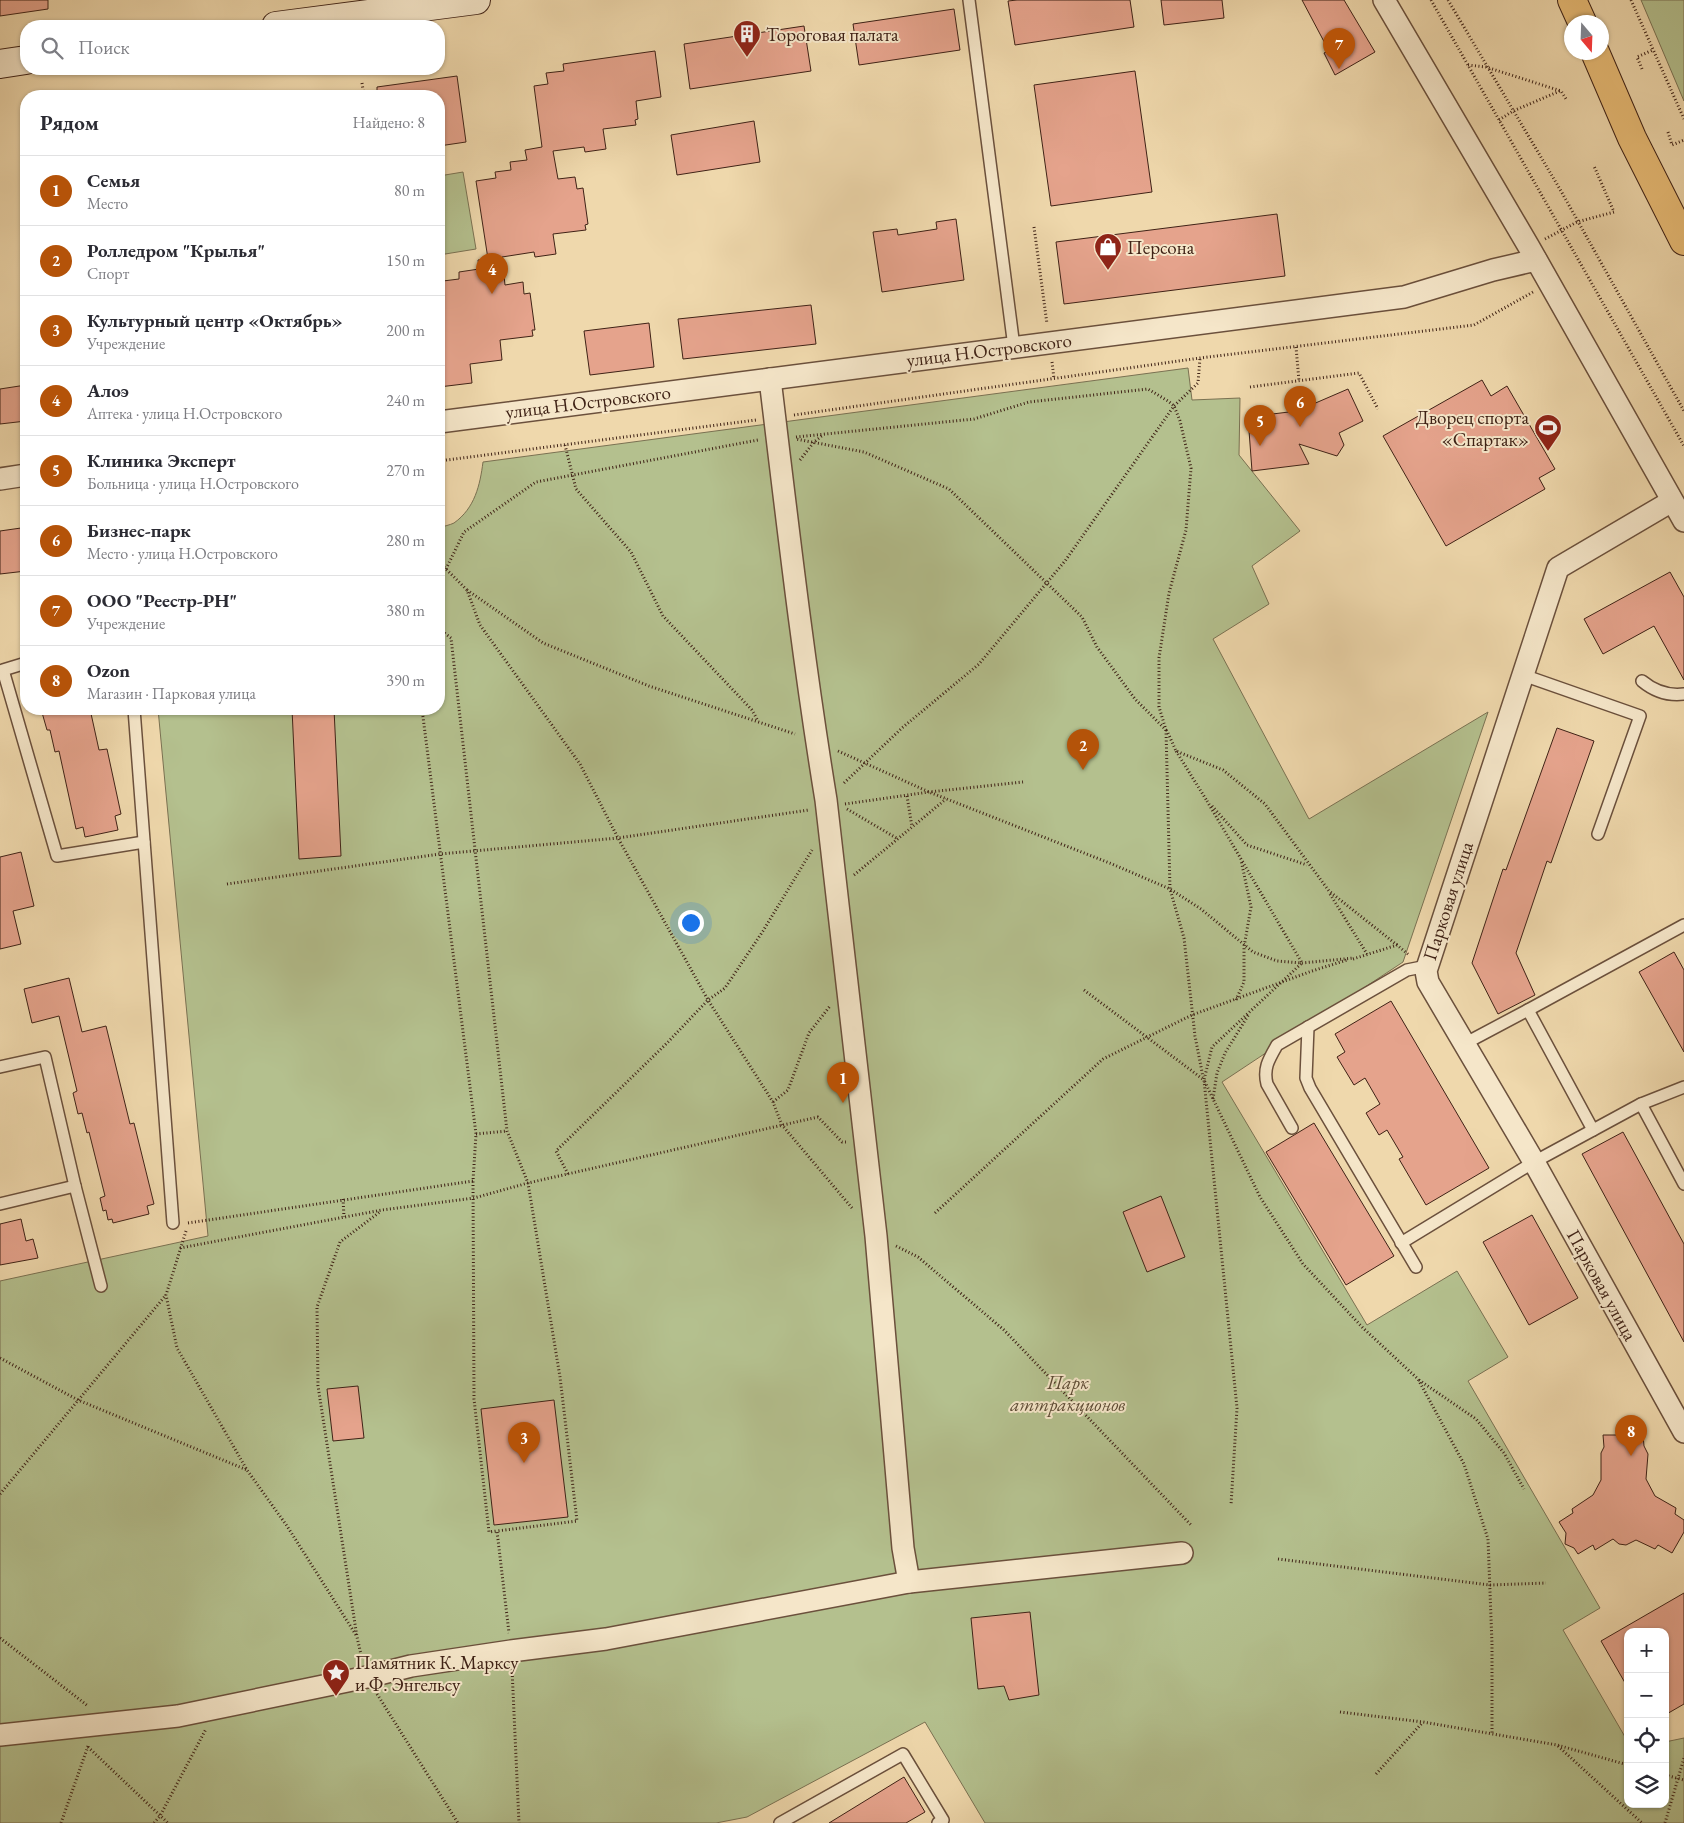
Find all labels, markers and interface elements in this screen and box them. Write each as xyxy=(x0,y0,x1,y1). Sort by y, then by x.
north arrow xyxy=(1564,15,1609,60)
building icon: Тороговая палата xyxy=(732,19,762,58)
search box xyxy=(20,20,445,75)
place label: Тороговая палата xyxy=(766,22,899,47)
pin: 7 xyxy=(1323,28,1355,69)
icon: search xyxy=(38,34,66,62)
text: Поиск xyxy=(78,35,130,60)
text: Рядом xyxy=(40,109,99,136)
text: Найдено: 8 xyxy=(353,112,425,133)
text: Семья xyxy=(87,168,140,193)
text: 1 xyxy=(52,180,60,201)
text: 80 m xyxy=(394,180,425,201)
text: Место xyxy=(87,193,128,214)
shop icon: Персона xyxy=(1093,232,1123,271)
place label: Персона xyxy=(1127,235,1195,260)
text: Ролледром "Крылья" xyxy=(87,238,265,263)
text: 2 xyxy=(52,250,60,271)
text: 150 m xyxy=(386,250,425,271)
pin: 4 xyxy=(476,253,508,294)
text: Спорт xyxy=(87,263,129,284)
text: Культурный центр «Октябрь» xyxy=(87,308,343,333)
text: 3 xyxy=(52,320,60,341)
text: 200 m xyxy=(386,320,425,341)
street label: улица Н.Островского xyxy=(905,327,1073,373)
text: Учреждение xyxy=(87,333,165,354)
text: Алоэ xyxy=(87,378,129,403)
street label: улица Н.Островского xyxy=(504,379,672,425)
pin: 6 xyxy=(1284,386,1316,427)
text: 4 xyxy=(52,390,60,411)
text: 240 m xyxy=(386,390,425,411)
text: Аптека · улица Н.Островского xyxy=(87,403,282,424)
pin: 5 xyxy=(1244,405,1276,446)
place label: Дворец спорта «Спартак» xyxy=(1416,405,1529,452)
sports icon: Дворец спорта «Спартак» xyxy=(1533,413,1563,452)
text: Клиника Эксперт xyxy=(87,448,235,473)
text: 5 xyxy=(52,460,60,481)
text: 270 m xyxy=(386,460,425,481)
text: Больница · улица Н.Островского xyxy=(87,473,299,494)
text: Бизнес-парк xyxy=(87,518,191,543)
text: 6 xyxy=(52,530,60,551)
text: 280 m xyxy=(386,530,425,551)
text: Место · улица Н.Островского xyxy=(87,543,278,564)
text: ООО "Реестр-РН" xyxy=(87,588,237,613)
text: 7 xyxy=(52,600,60,621)
text: 380 m xyxy=(386,600,425,621)
text: Учреждение xyxy=(87,613,165,634)
text: Ozon xyxy=(87,658,130,683)
text: 8 xyxy=(52,670,60,691)
text: 390 m xyxy=(386,670,425,691)
text: Магазин · Парковая улица xyxy=(87,683,256,704)
pin: 2 xyxy=(1067,729,1099,770)
street label: Парковая улица xyxy=(1417,838,1479,964)
your location xyxy=(678,910,704,936)
pin: 1 xyxy=(827,1062,859,1103)
street label: Парковая улица xyxy=(1561,1225,1643,1345)
park label: Парк аттракционов xyxy=(1009,1370,1126,1417)
pin: 8 xyxy=(1615,1415,1647,1456)
pin: 3 xyxy=(508,1422,540,1463)
map controls xyxy=(1624,1628,1669,1808)
button: + xyxy=(1624,1628,1669,1673)
place label: Памятник К. Марксу и Ф. Энгельсу xyxy=(355,1650,519,1697)
place icon: Памятник К. Марксу и Ф. Энгельсу xyxy=(321,1658,351,1697)
button: − xyxy=(1624,1673,1669,1718)
button: locate xyxy=(1624,1718,1669,1763)
button: layers xyxy=(1624,1763,1669,1808)

